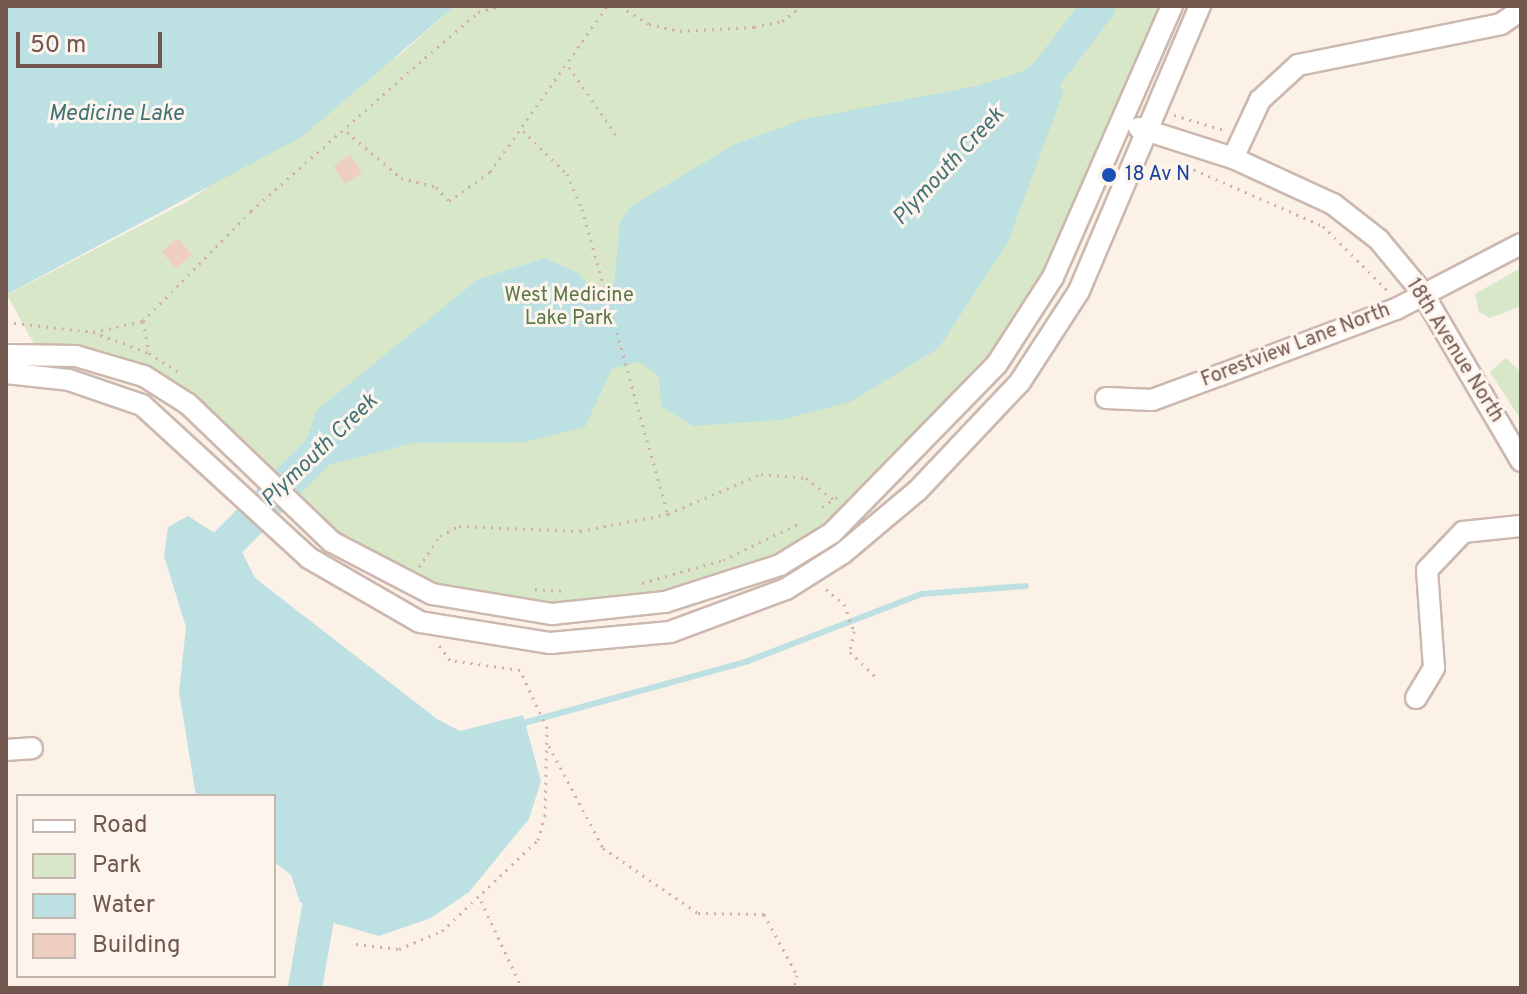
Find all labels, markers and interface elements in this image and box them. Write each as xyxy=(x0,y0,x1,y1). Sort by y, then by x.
scale bar xyxy=(20,16,166,66)
text: 50 m xyxy=(30,31,86,61)
water label: Medicine Lake xyxy=(48,102,184,128)
water label: Plymouth Creek xyxy=(888,103,1010,231)
place label: 18 Av N xyxy=(1125,163,1191,187)
marker: 18 Av N xyxy=(1100,166,1118,184)
street label: 18th Avenue North xyxy=(1400,274,1508,428)
park label: West Medicine Lake Park xyxy=(504,284,634,331)
street label: Forestview Lane North xyxy=(1198,299,1394,393)
water label: Plymouth Creek xyxy=(256,389,384,513)
legend xyxy=(16,794,276,978)
text: Road xyxy=(92,811,148,841)
text: Park xyxy=(92,851,142,881)
text: Water xyxy=(92,891,155,921)
text: Building xyxy=(92,931,181,961)

